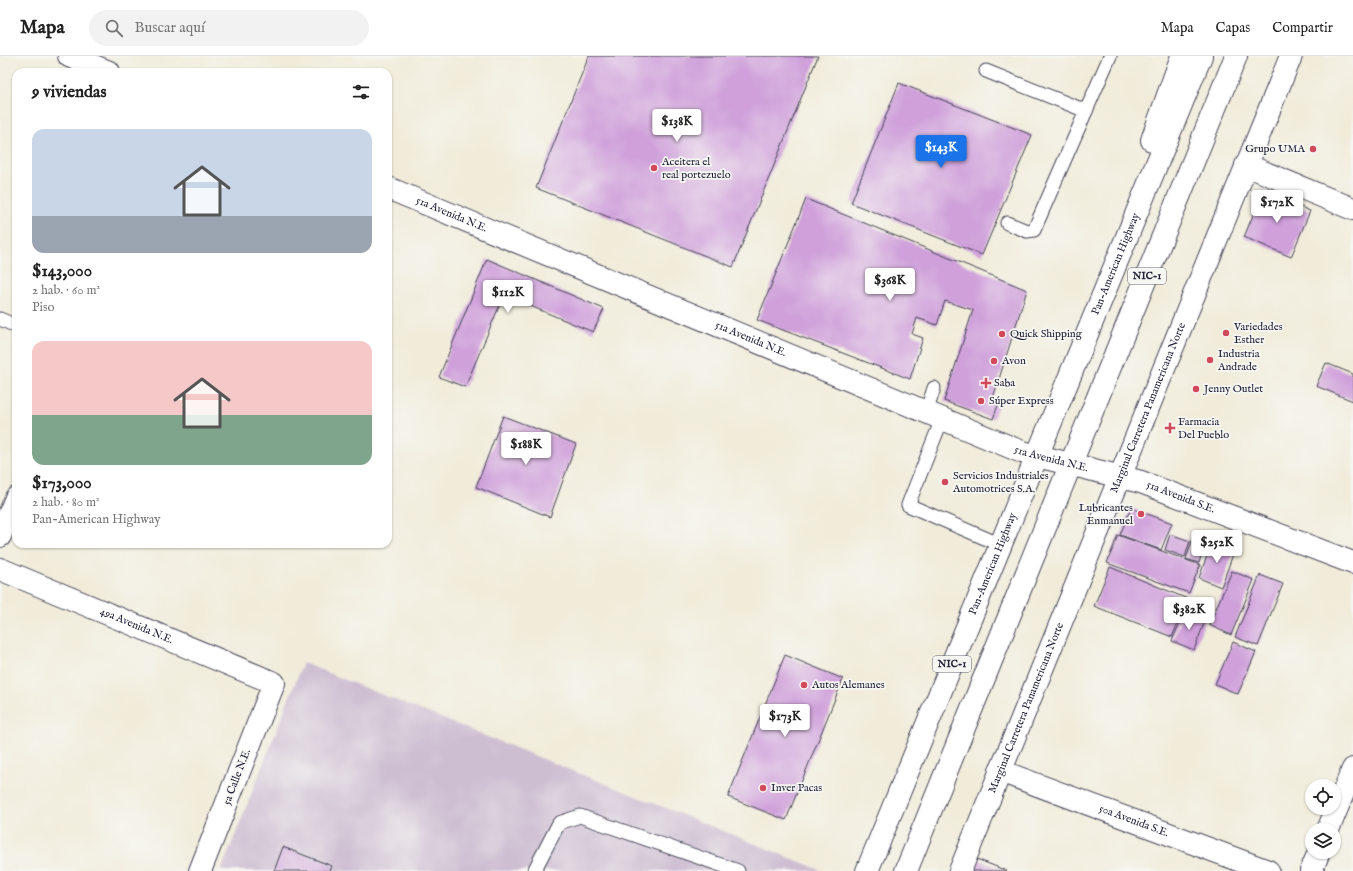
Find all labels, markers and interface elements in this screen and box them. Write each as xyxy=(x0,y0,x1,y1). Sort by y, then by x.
search box xyxy=(89,10,369,46)
text: Mapa xyxy=(20,16,65,40)
icon: search xyxy=(103,17,125,39)
text: Buscar aquí xyxy=(135,18,205,37)
text: Mapa xyxy=(1161,19,1194,37)
text: Capas xyxy=(1216,19,1250,37)
text: Compartir xyxy=(1272,19,1333,37)
icon: filters xyxy=(350,81,372,103)
text: 9 viviendas xyxy=(32,82,106,103)
pin: $138K xyxy=(649,109,705,143)
text: $138K xyxy=(661,113,693,130)
pin: $143K xyxy=(913,135,969,169)
text: $143K xyxy=(925,139,957,156)
place label: Grupo UMA xyxy=(1245,142,1306,156)
marker: Grupo UMA xyxy=(1308,144,1318,154)
icon: home xyxy=(166,155,238,227)
place label: Aceitera el real portezuelo xyxy=(661,155,731,182)
marker: Aceitera el real portezuelo xyxy=(649,163,659,173)
pin: $172K xyxy=(1249,190,1305,224)
street label: 51a Avenida N.E. xyxy=(414,194,489,236)
text: $172K xyxy=(1260,194,1294,211)
street label: Pan-American Highway xyxy=(1089,210,1143,317)
text: $143,000 xyxy=(32,261,92,282)
pin: $368K xyxy=(862,268,918,302)
road number: NIC-1 xyxy=(1128,268,1166,284)
text: $368K xyxy=(874,272,906,289)
pin: $112K xyxy=(480,280,536,314)
text: 2 hab. · 60 m² xyxy=(32,282,100,299)
text: $112K xyxy=(492,284,524,301)
text: Piso xyxy=(32,299,55,316)
street label: 51a Avenida N.E. xyxy=(713,318,788,360)
street label: Marginal Carretera Panamericana Norte xyxy=(1107,320,1189,495)
place label: Variedades Esther xyxy=(1233,320,1283,347)
place label: Quick Shipping xyxy=(1010,327,1083,341)
marker: Variedades Esther xyxy=(1221,328,1231,338)
marker: Quick Shipping xyxy=(997,329,1007,339)
place label: Industria Andrade xyxy=(1217,347,1260,374)
place label: Avon xyxy=(1001,354,1026,368)
marker: Industria Andrade xyxy=(1205,355,1215,365)
marker: Avon xyxy=(989,356,999,366)
icon: home xyxy=(166,367,238,439)
place label: Saba xyxy=(994,376,1015,390)
marker: Saba xyxy=(981,378,991,388)
place label: Jenny Outlet xyxy=(1202,382,1263,396)
marker: Jenny Outlet xyxy=(1191,384,1201,394)
place label: Súper Express xyxy=(989,394,1054,408)
marker: Súper Express xyxy=(976,396,986,406)
place label: Farmacia Del Pueblo xyxy=(1178,415,1229,442)
marker: Farmacia Del Pueblo xyxy=(1165,423,1175,433)
pin: $188K xyxy=(498,432,554,466)
text: $188K xyxy=(510,436,542,453)
street label: 51a Avenida N.E. xyxy=(1012,443,1090,475)
place label: Servicios Industriales Automotrices S.A. xyxy=(952,469,1049,496)
text: $173,000 xyxy=(32,473,92,494)
marker: Servicios Industriales Automotrices S.A. xyxy=(940,477,950,487)
street label: 51a Avenida S.E. xyxy=(1144,478,1217,517)
text: 2 hab. · 80 m² xyxy=(32,494,100,511)
place label: Lubricantes Enmanuel xyxy=(1079,501,1133,528)
marker: Lubricantes Enmanuel xyxy=(1136,509,1146,519)
street label: Pan-American Highway xyxy=(966,510,1020,617)
text: Pan-American Highway xyxy=(32,511,161,528)
pin: $252K xyxy=(1189,530,1245,564)
text: $252K xyxy=(1200,534,1234,551)
pin: $382K xyxy=(1161,597,1217,631)
text: $382K xyxy=(1173,601,1205,618)
street label: 49a Avenida N.E. xyxy=(98,604,175,647)
street label: Marginal Carretera Panamericana Norte xyxy=(985,621,1067,795)
road number: NIC-1 xyxy=(933,656,971,672)
place label: Autos Alemanes xyxy=(811,678,885,692)
marker: Autos Alemanes xyxy=(799,680,809,690)
pin: $173K xyxy=(757,704,813,738)
text: $173K xyxy=(769,708,801,725)
street label: 5a Calle N.E. xyxy=(220,747,254,807)
map controls xyxy=(1305,779,1341,859)
button: locate xyxy=(1305,779,1341,815)
place label: Inver Pacas xyxy=(771,781,822,795)
marker: Inver Pacas xyxy=(758,783,768,793)
street label: 50a Avenida S.E. xyxy=(1097,802,1171,840)
button: layers xyxy=(1305,823,1341,859)

